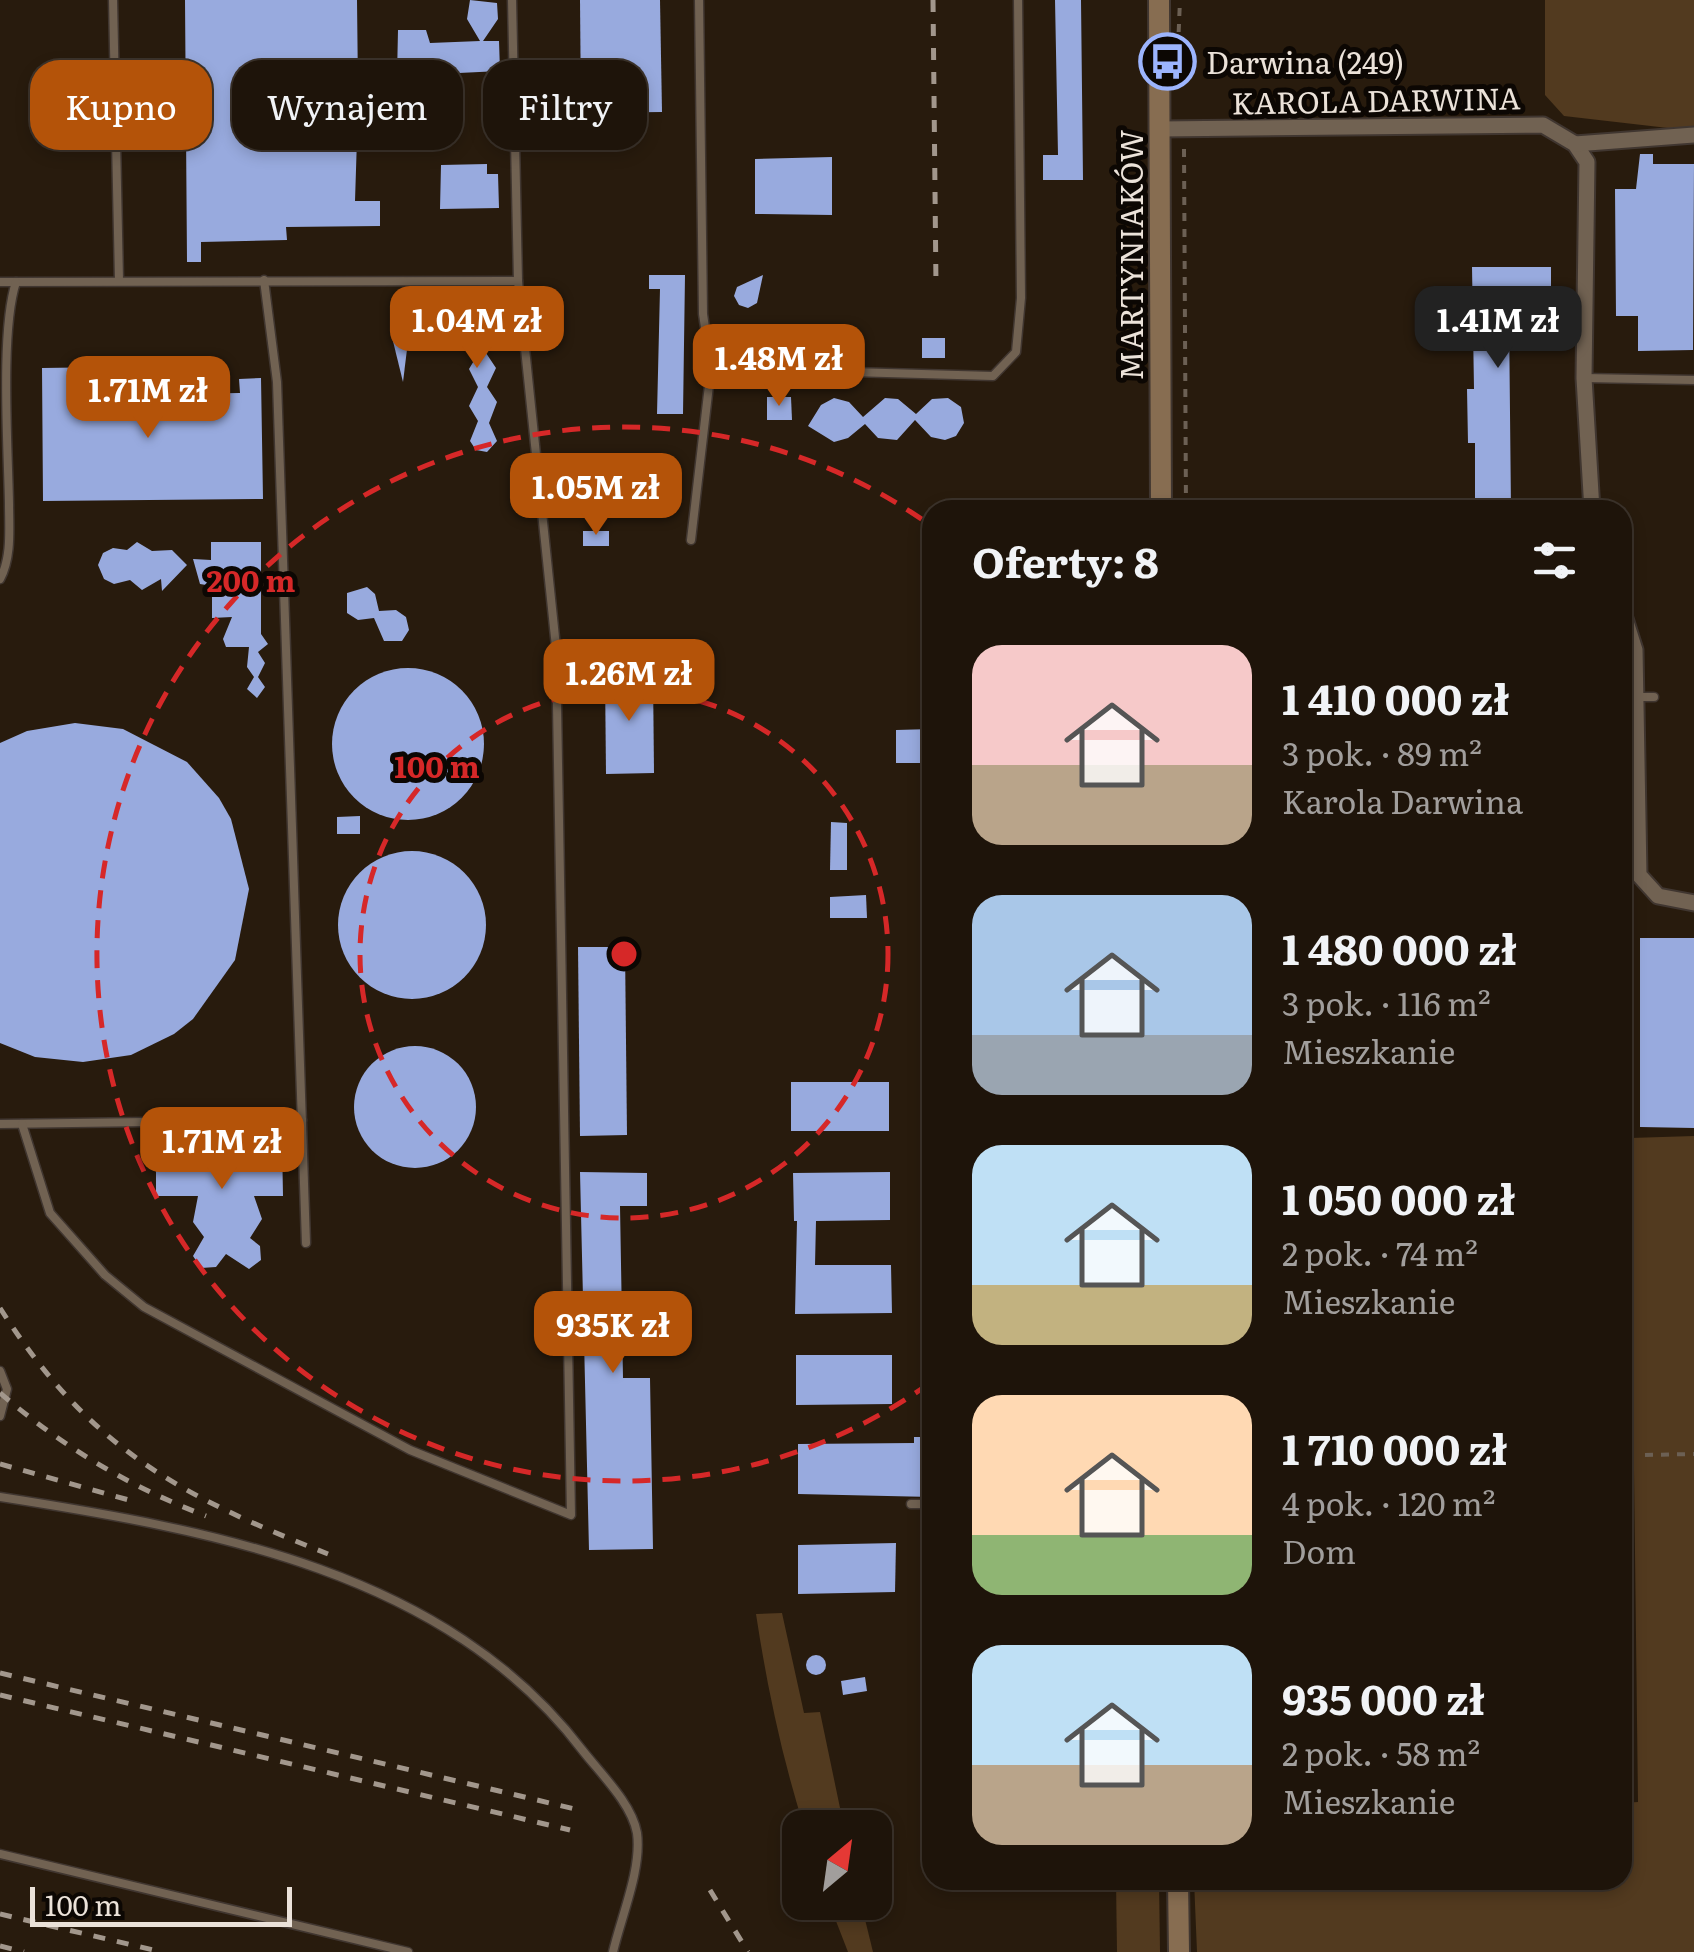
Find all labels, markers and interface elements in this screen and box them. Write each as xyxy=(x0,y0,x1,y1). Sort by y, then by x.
bus stop icon: Darwina (249) xyxy=(1137,31,1197,91)
place label: Darwina (249) xyxy=(1206,39,1404,83)
chip: Kupno xyxy=(30,60,212,150)
chip: Wynajem xyxy=(232,60,463,150)
chip: Filtry xyxy=(483,60,647,150)
street label: KAROLA DARWINA xyxy=(1231,74,1521,124)
street label: MARTYNIAKÓW xyxy=(1108,129,1152,380)
pin: 1.04M zł xyxy=(374,286,580,371)
pin: 1.41M zł xyxy=(1395,286,1601,371)
text: 1.04M zł xyxy=(412,294,542,342)
text: 1.41M zł xyxy=(1437,294,1559,342)
pin: 1.48M zł xyxy=(676,324,882,409)
text: 1.48M zł xyxy=(715,332,843,380)
pin: 1.71M zł xyxy=(45,356,251,441)
text: 1.71M zł xyxy=(88,364,208,412)
pin: 1.05M zł xyxy=(493,453,699,538)
text: 1.05M zł xyxy=(532,461,660,509)
text: Oferty: 8 xyxy=(972,529,1159,591)
icon: filters xyxy=(1527,533,1582,588)
text: 200 m xyxy=(207,557,296,601)
pin: 1.26M zł xyxy=(526,639,732,724)
text: 1.26M zł xyxy=(566,647,693,695)
text: 1 410 000 zł xyxy=(1282,666,1509,728)
icon: home xyxy=(1052,685,1172,805)
text: 3 pok. · 89 m² xyxy=(1282,728,1482,776)
text: 100 m xyxy=(394,743,480,787)
text: Karola Darwina xyxy=(1282,776,1523,824)
text: 1 480 000 zł xyxy=(1282,916,1517,978)
icon: home xyxy=(1052,935,1172,1055)
centre of rings xyxy=(606,936,642,972)
text: 3 pok. · 116 m² xyxy=(1282,978,1491,1026)
text: Mieszkanie xyxy=(1282,1026,1455,1074)
pin: 1.71M zł xyxy=(119,1107,325,1192)
text: 1.71M zł xyxy=(162,1115,282,1163)
text: 1 050 000 zł xyxy=(1282,1166,1515,1228)
icon: home xyxy=(1052,1185,1172,1305)
text: 2 pok. · 74 m² xyxy=(1282,1228,1478,1276)
text: Mieszkanie xyxy=(1282,1276,1455,1324)
pin: 935K zł xyxy=(521,1291,705,1376)
text: 935K zł xyxy=(556,1299,670,1347)
text: 1 710 000 zł xyxy=(1282,1416,1507,1478)
icon: home xyxy=(1052,1435,1172,1555)
text: 4 pok. · 120 m² xyxy=(1282,1478,1496,1526)
text: Dom xyxy=(1282,1526,1356,1574)
text: 935 000 zł xyxy=(1282,1666,1485,1728)
icon: home xyxy=(1052,1685,1172,1805)
text: 2 pok. · 58 m² xyxy=(1282,1728,1480,1776)
text: Mieszkanie xyxy=(1282,1776,1455,1824)
north arrow xyxy=(782,1810,892,1920)
map controls xyxy=(782,1810,892,1920)
scale bar xyxy=(30,1882,292,1926)
text: 100 m xyxy=(45,1883,122,1925)

